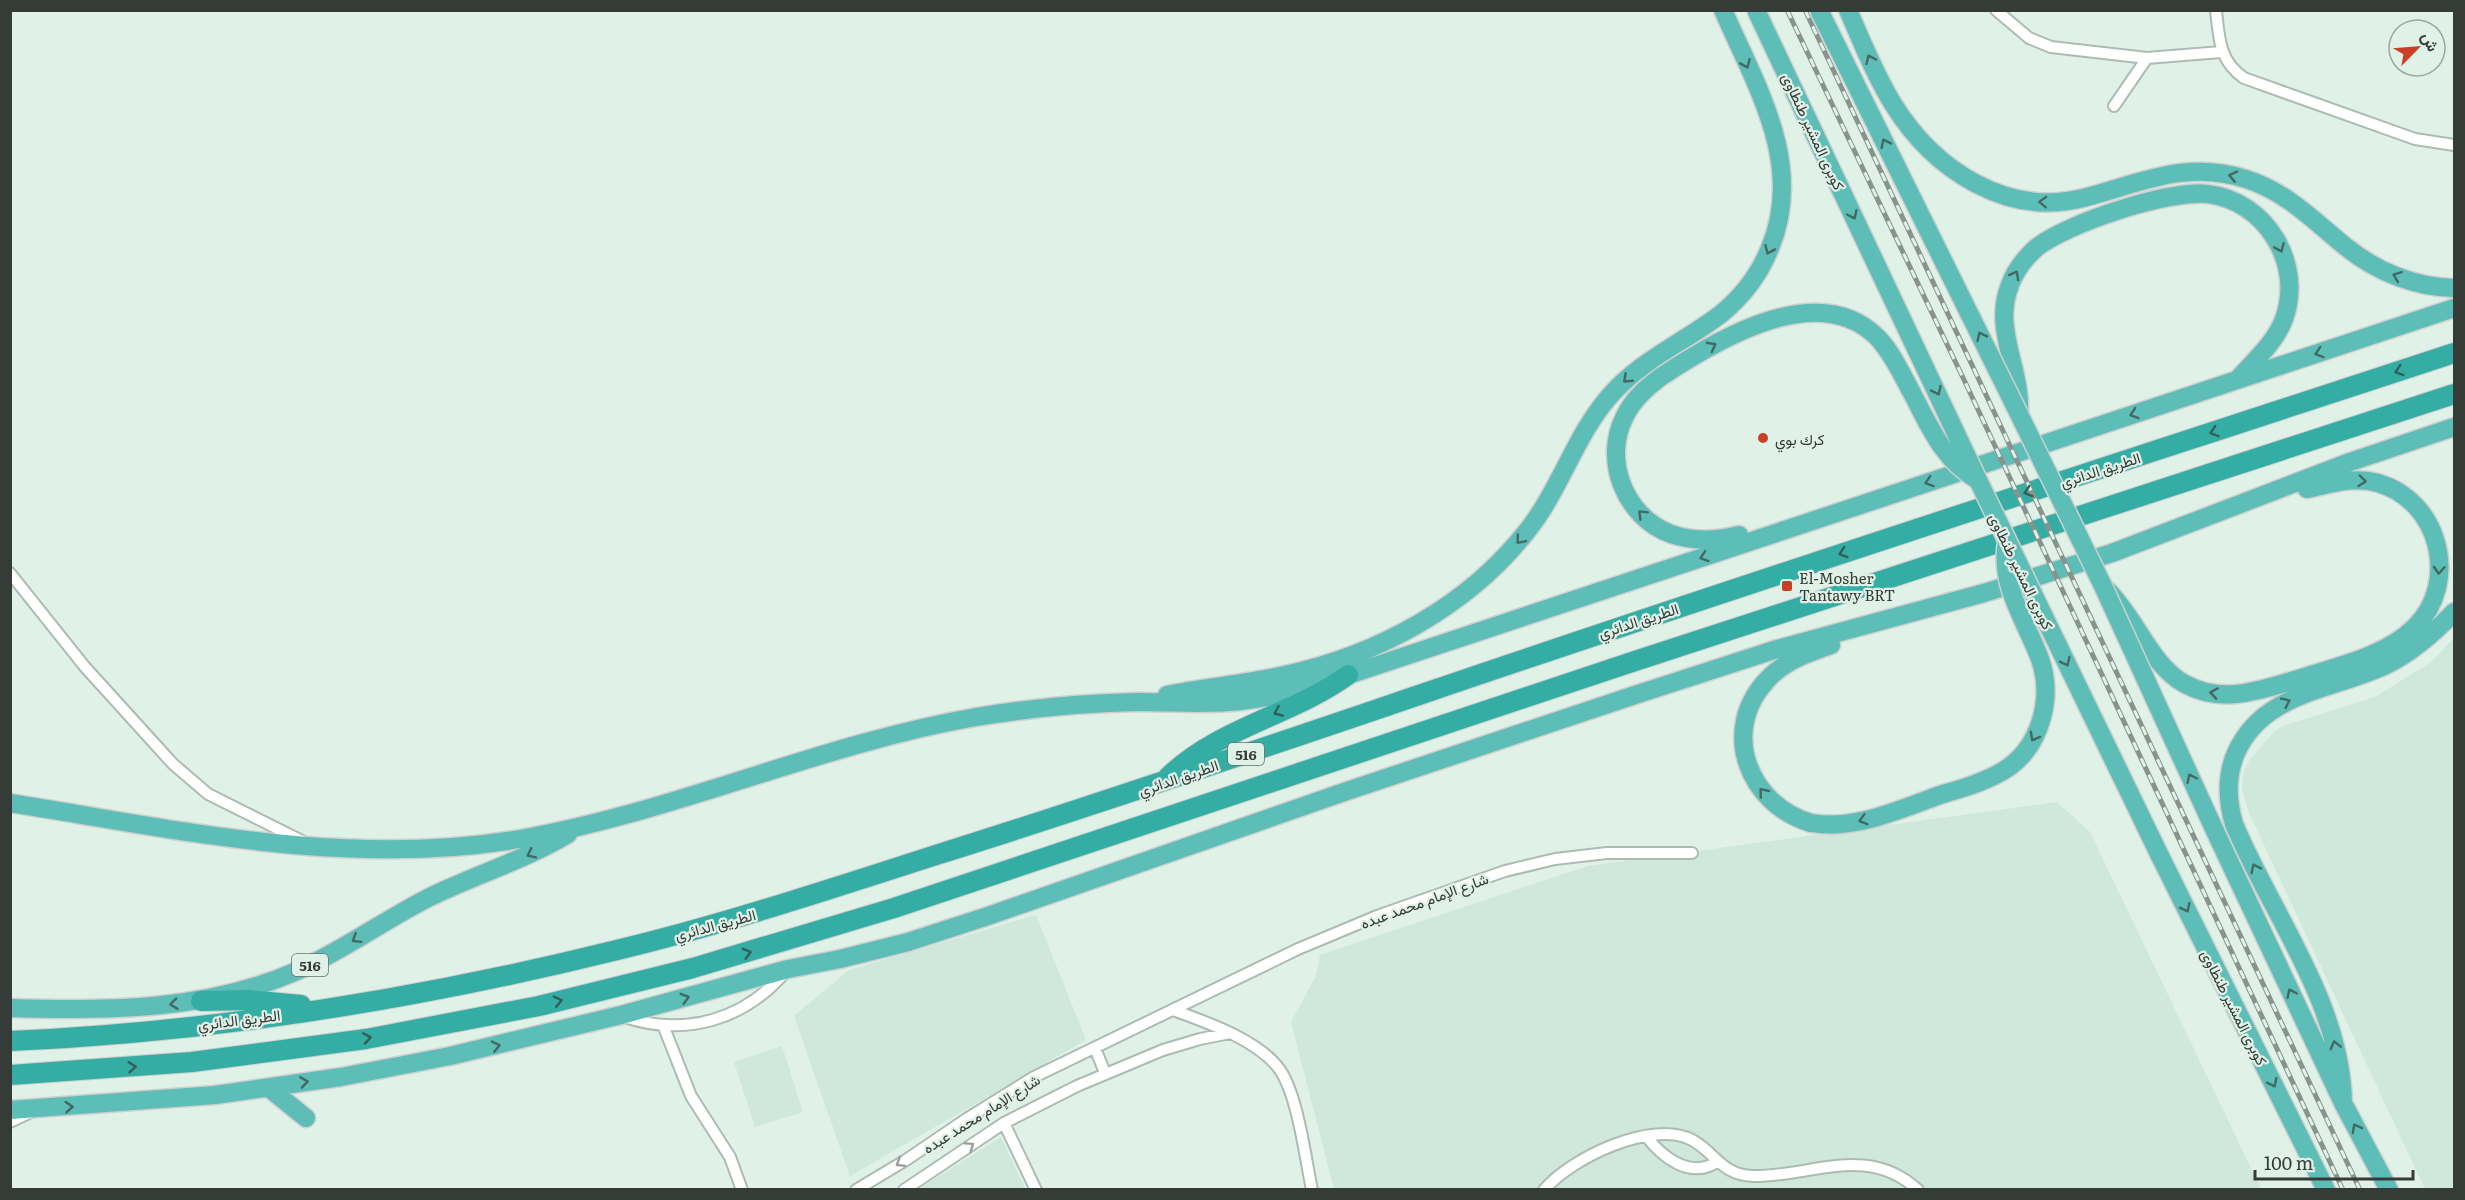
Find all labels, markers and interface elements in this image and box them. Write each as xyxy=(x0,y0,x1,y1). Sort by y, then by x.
north arrow xyxy=(2387,18,2447,78)
text: ش xyxy=(2417,27,2446,55)
one-way arrow xyxy=(1865,54,1877,65)
one-way arrow xyxy=(1739,58,1751,69)
street label: كوبرى المشير طنطاوى xyxy=(1777,69,1851,194)
one-way arrow xyxy=(1880,138,1892,149)
one-way arrow xyxy=(2228,170,2238,183)
one-way arrow xyxy=(2038,195,2047,208)
one-way arrow xyxy=(1846,209,1858,220)
one-way arrow xyxy=(2273,241,2285,252)
one-way arrow xyxy=(1764,244,1776,255)
one-way arrow xyxy=(2008,271,2019,282)
one-way arrow xyxy=(2393,271,2403,284)
one-way arrow xyxy=(1976,331,1988,342)
one-way arrow xyxy=(1706,342,1716,353)
one-way arrow xyxy=(2314,346,2325,358)
one-way arrow xyxy=(2394,364,2405,376)
one-way arrow xyxy=(1623,371,1634,382)
one-way arrow xyxy=(1929,385,1941,396)
one-way arrow xyxy=(2129,407,2140,419)
one-way arrow xyxy=(2209,425,2220,437)
place label: كرك بوي xyxy=(1775,427,1825,453)
marker: كرك بوي xyxy=(1756,431,1770,445)
street label: الطريق الدائري xyxy=(2057,445,2144,496)
one-way arrow xyxy=(2358,474,2367,487)
one-way arrow xyxy=(1924,475,1935,487)
one-way arrow xyxy=(2023,485,2034,498)
street label: كوبرى المشير طنطاوى xyxy=(1984,509,2060,633)
one-way arrow xyxy=(1638,511,1649,522)
one-way arrow xyxy=(1516,533,1527,544)
one-way arrow xyxy=(1838,546,1849,558)
one-way arrow xyxy=(1699,549,1710,562)
one-way arrow xyxy=(2433,565,2446,574)
place label: El-Mosher Tantawy BRT xyxy=(1799,566,1895,606)
marker: El-Mosher Tantawy BRT xyxy=(1780,579,1794,593)
street label: الطريق الدائري xyxy=(1595,596,1682,647)
one-way arrow xyxy=(2059,656,2071,667)
one-way arrow xyxy=(2209,688,2218,700)
one-way arrow xyxy=(2280,697,2291,709)
one-way arrow xyxy=(1273,705,1284,717)
one-way arrow xyxy=(2030,731,2041,741)
road number: 516 xyxy=(1228,743,1264,765)
street label: الطريق الدائري xyxy=(1135,753,1222,804)
one-way arrow xyxy=(2186,773,2198,784)
one-way arrow xyxy=(1760,788,1771,799)
one-way arrow xyxy=(1858,813,1869,825)
one-way arrow xyxy=(527,847,538,859)
one-way arrow xyxy=(2250,863,2262,874)
street label: شارع الإمام محمد عبده xyxy=(1357,866,1492,935)
street label: الطريق الدائري xyxy=(672,902,759,949)
one-way arrow xyxy=(2179,902,2190,913)
one-way arrow xyxy=(352,932,363,943)
street label: كوبرى المشير طنطاوى xyxy=(2196,945,2274,1069)
one-way arrow xyxy=(741,948,752,960)
road number: 516 xyxy=(292,954,328,976)
one-way arrow xyxy=(2287,988,2299,999)
one-way arrow xyxy=(679,993,690,1005)
one-way arrow xyxy=(553,996,563,1009)
one-way arrow xyxy=(170,997,179,1010)
street label: الطريق الدائري xyxy=(196,1003,282,1038)
one-way arrow xyxy=(362,1033,372,1045)
one-way arrow xyxy=(491,1040,501,1053)
one-way arrow xyxy=(2330,1040,2343,1050)
one-way arrow xyxy=(127,1061,136,1074)
street label: شارع الإمام محمد عبده xyxy=(918,1067,1045,1159)
one-way arrow xyxy=(2266,1076,2277,1087)
one-way arrow xyxy=(300,1077,309,1089)
one-way arrow xyxy=(64,1101,73,1114)
one-way arrow xyxy=(2352,1123,2363,1134)
one-way arrow xyxy=(963,1142,974,1153)
scale bar xyxy=(2255,1143,2412,1181)
text: 100 m xyxy=(2264,1149,2313,1176)
one-way arrow xyxy=(896,1156,907,1167)

